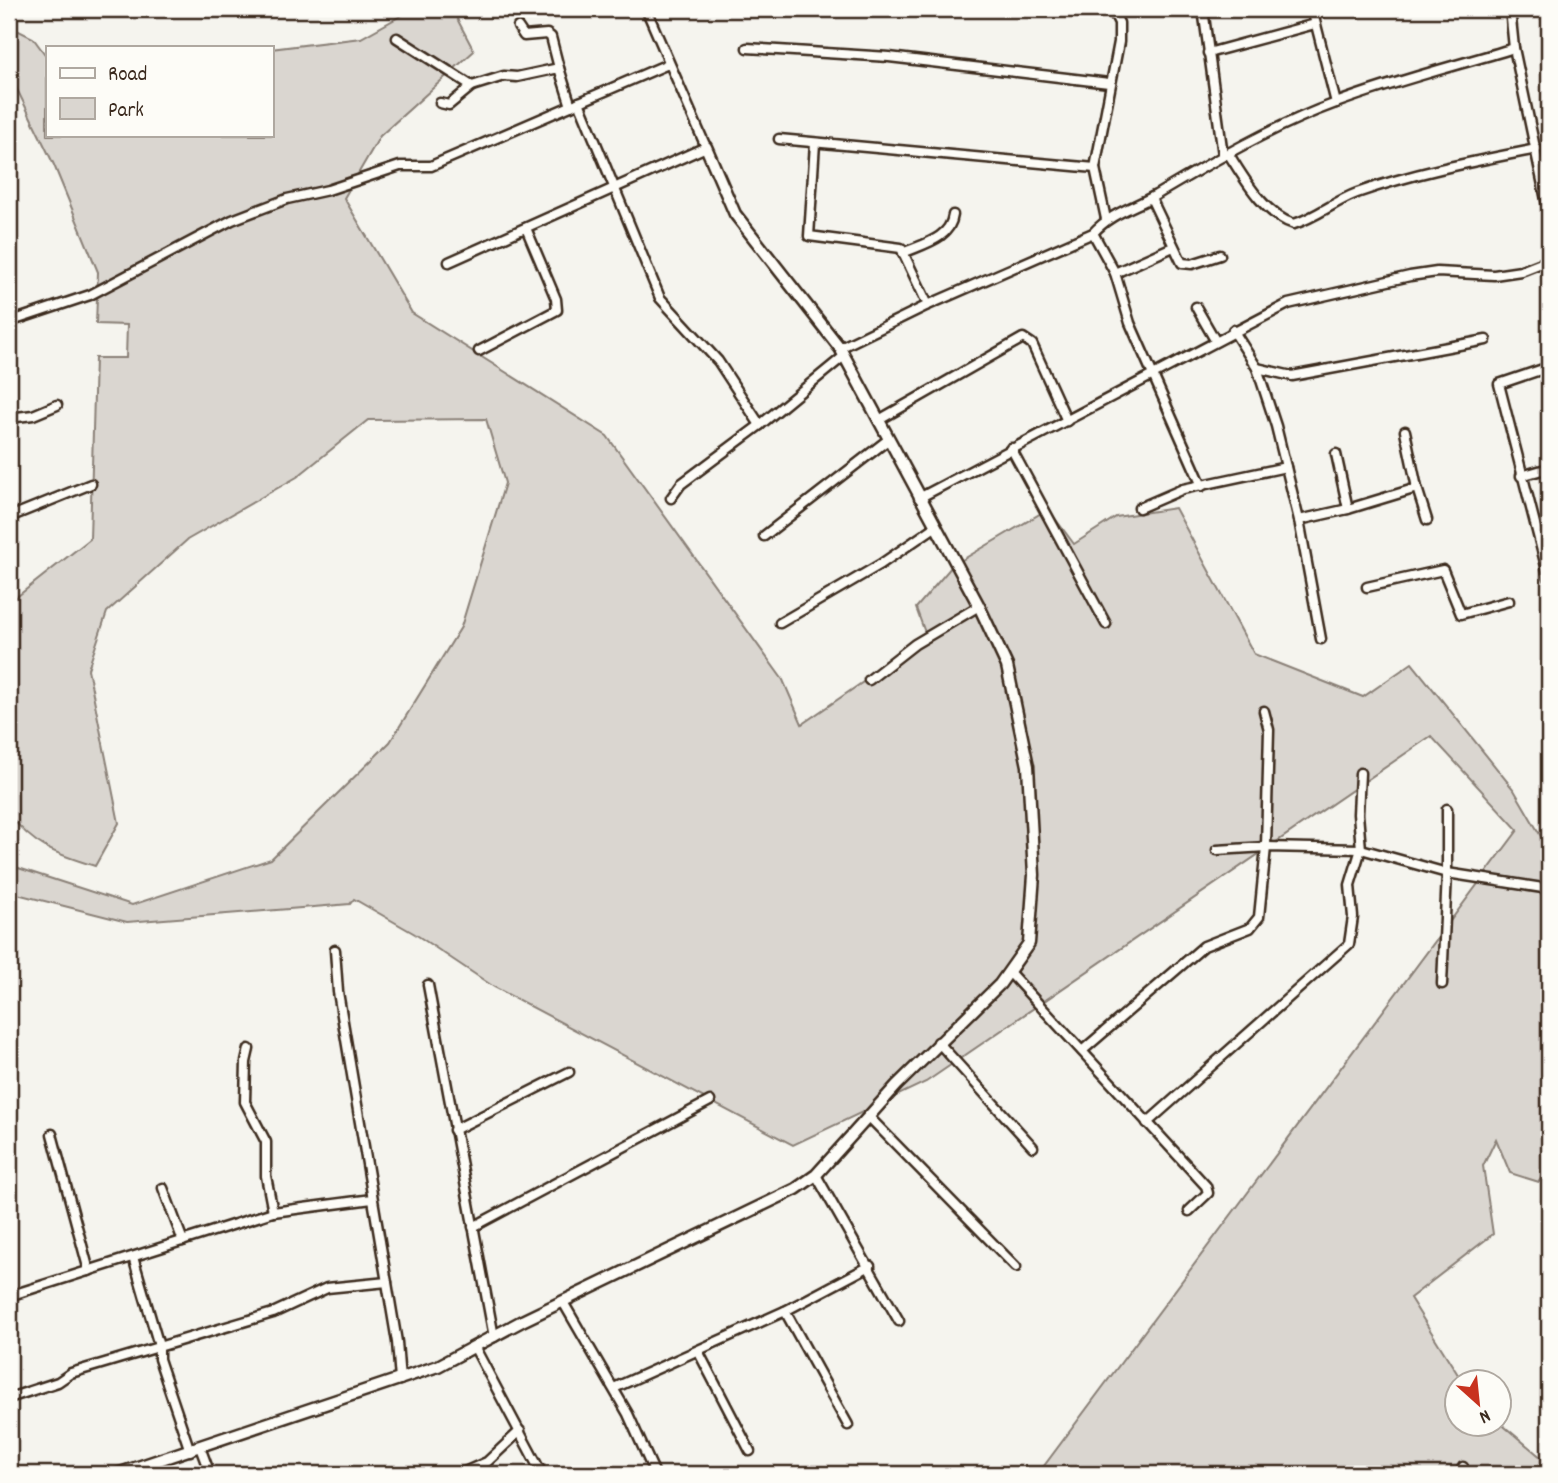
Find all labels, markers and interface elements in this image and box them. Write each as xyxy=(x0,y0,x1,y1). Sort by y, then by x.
legend xyxy=(46,46,273,136)
text: Road xyxy=(108,61,147,91)
text: Park xyxy=(108,97,144,127)
north arrow xyxy=(1442,1368,1512,1438)
text: N xyxy=(1474,1401,1494,1429)

